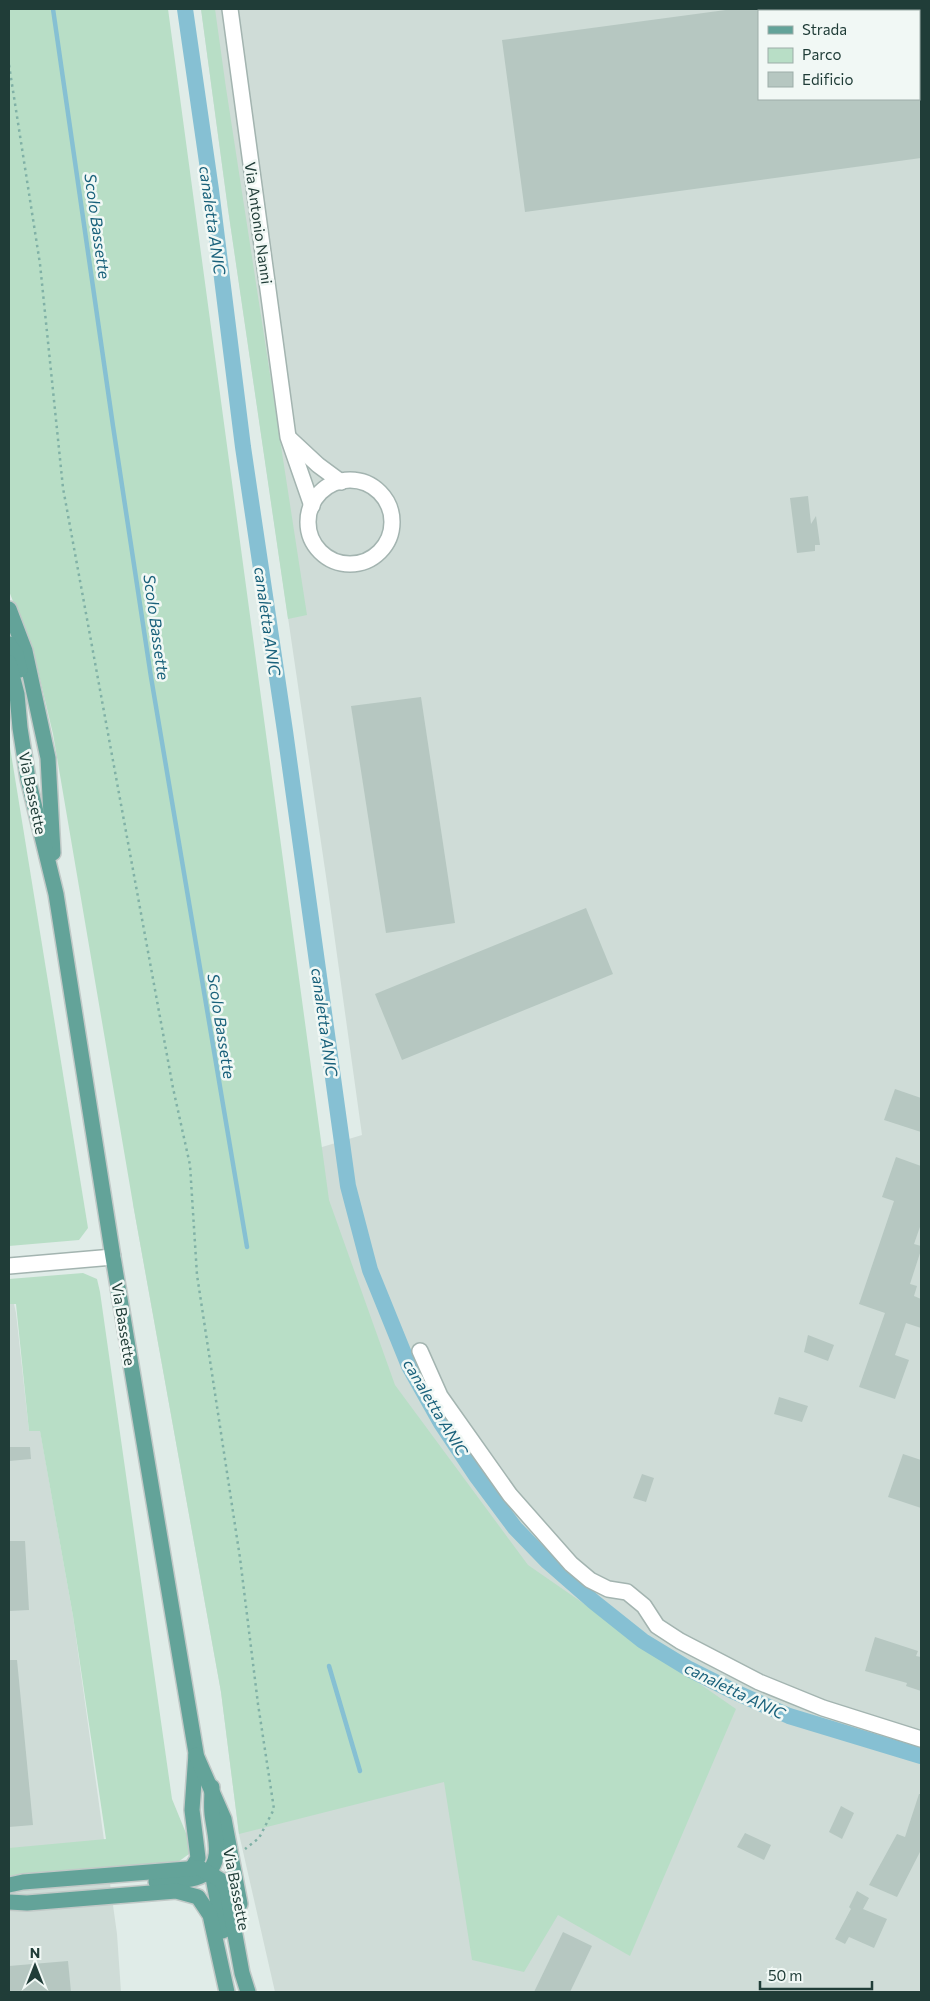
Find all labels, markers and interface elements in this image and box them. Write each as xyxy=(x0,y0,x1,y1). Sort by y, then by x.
legend xyxy=(758,10,920,100)
text: Strada xyxy=(802,20,847,38)
text: Parco xyxy=(802,45,841,63)
text: Edificio xyxy=(802,70,853,88)
street label: Via Antonio Nanni xyxy=(242,161,276,285)
water label: canaletta ANIC xyxy=(196,165,230,276)
water label: Scolo Bassette xyxy=(81,172,115,281)
water label: canaletta ANIC xyxy=(251,566,285,677)
water label: Scolo Bassette xyxy=(140,573,174,682)
street label: Via Bassette xyxy=(15,750,51,836)
water label: canaletta ANIC xyxy=(308,967,342,1078)
water label: Scolo Bassette xyxy=(204,972,240,1081)
street label: Via Bassette xyxy=(109,1281,139,1367)
water label: canaletta ANIC xyxy=(400,1355,473,1460)
water label: canaletta ANIC xyxy=(682,1657,789,1723)
street label: Via Bassette xyxy=(220,1846,254,1932)
north arrow xyxy=(10,1941,60,1991)
text: N xyxy=(30,1944,40,1961)
scale bar xyxy=(760,1958,872,1990)
text: 50 m xyxy=(768,1966,802,1984)

